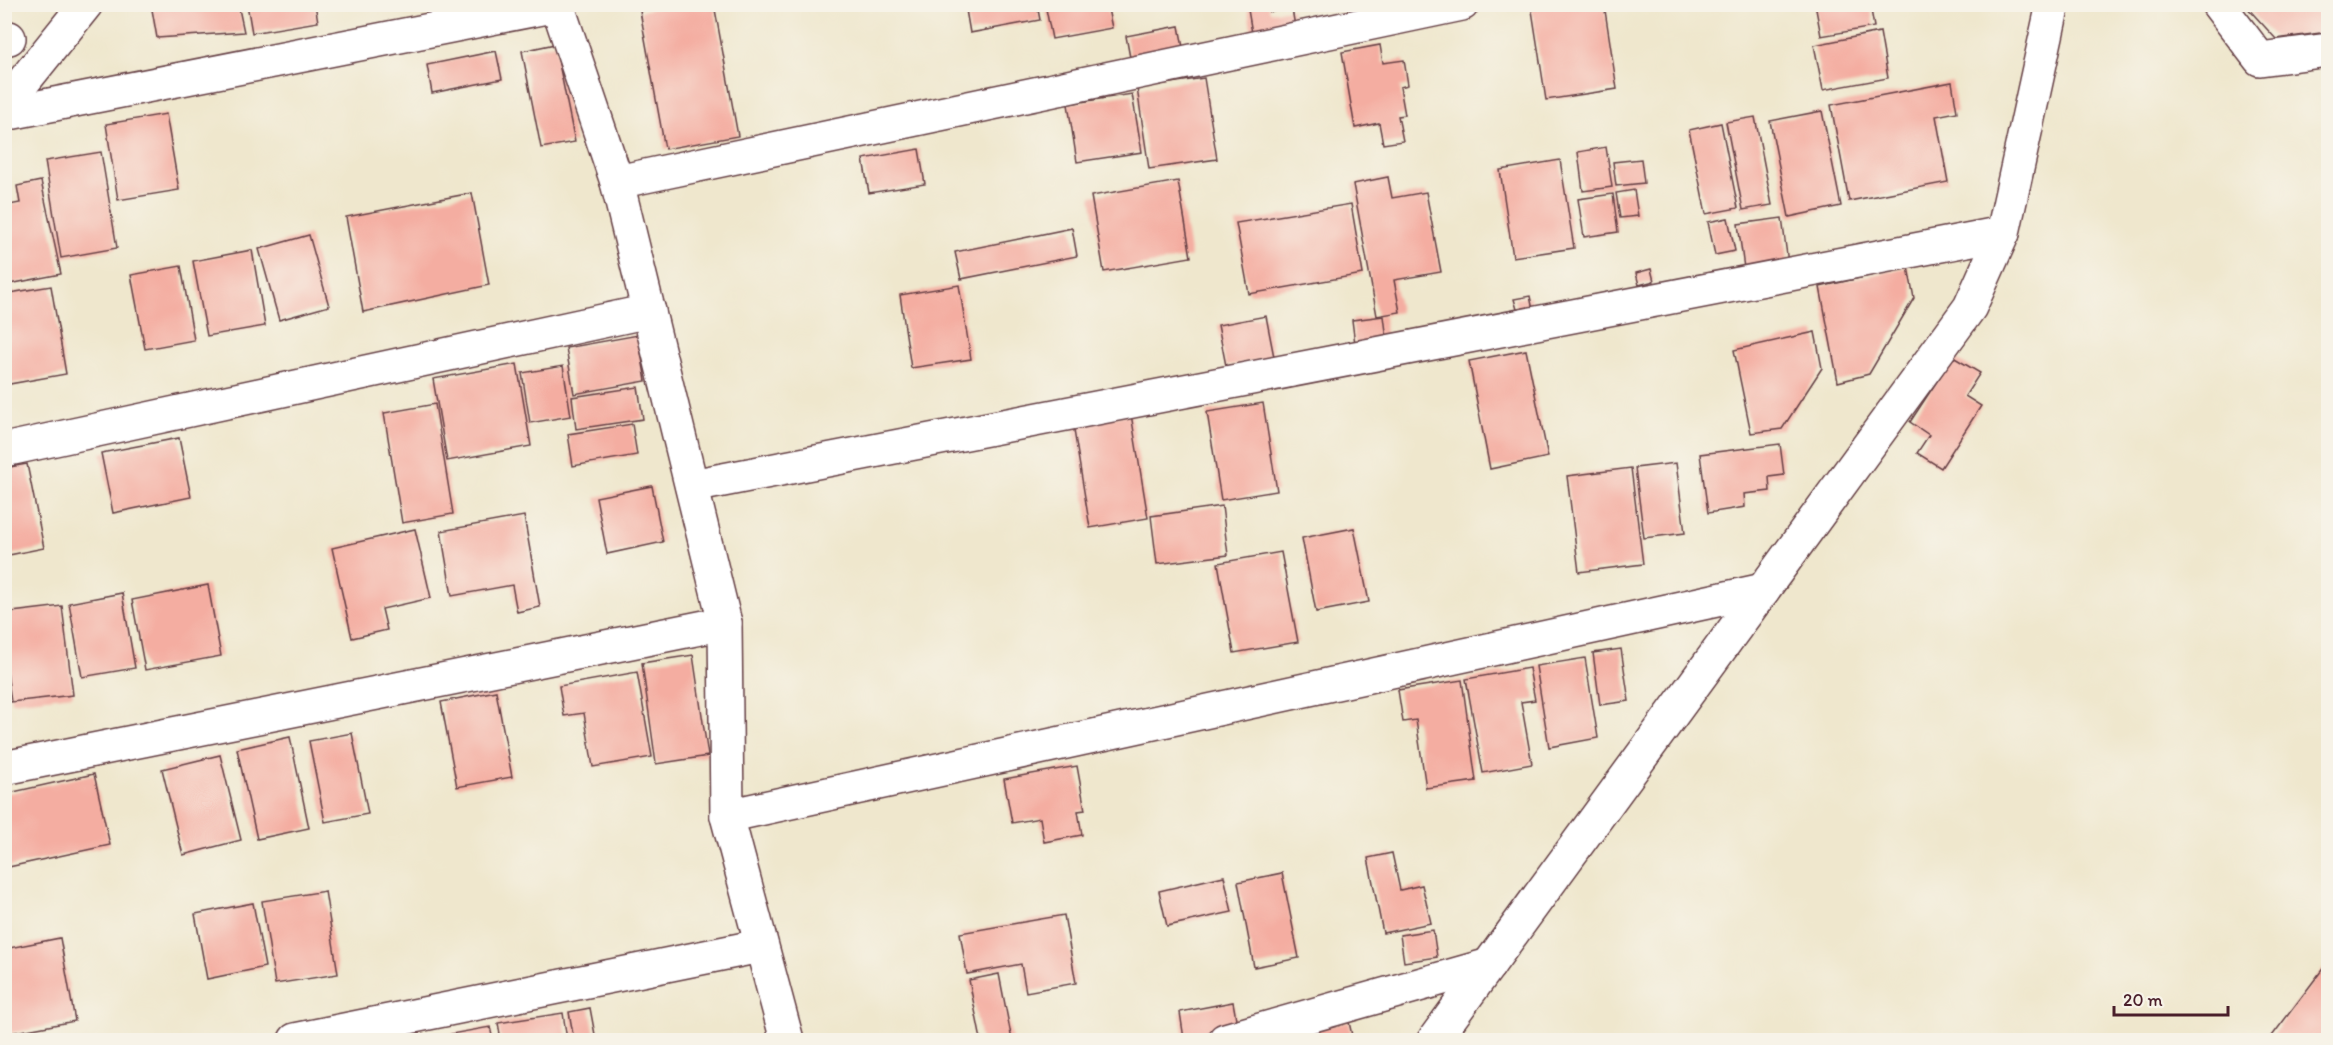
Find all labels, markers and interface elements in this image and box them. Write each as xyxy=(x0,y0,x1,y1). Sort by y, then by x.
scale bar xyxy=(2114,979,2228,1017)
text: 20 m xyxy=(2123,989,2163,1011)

